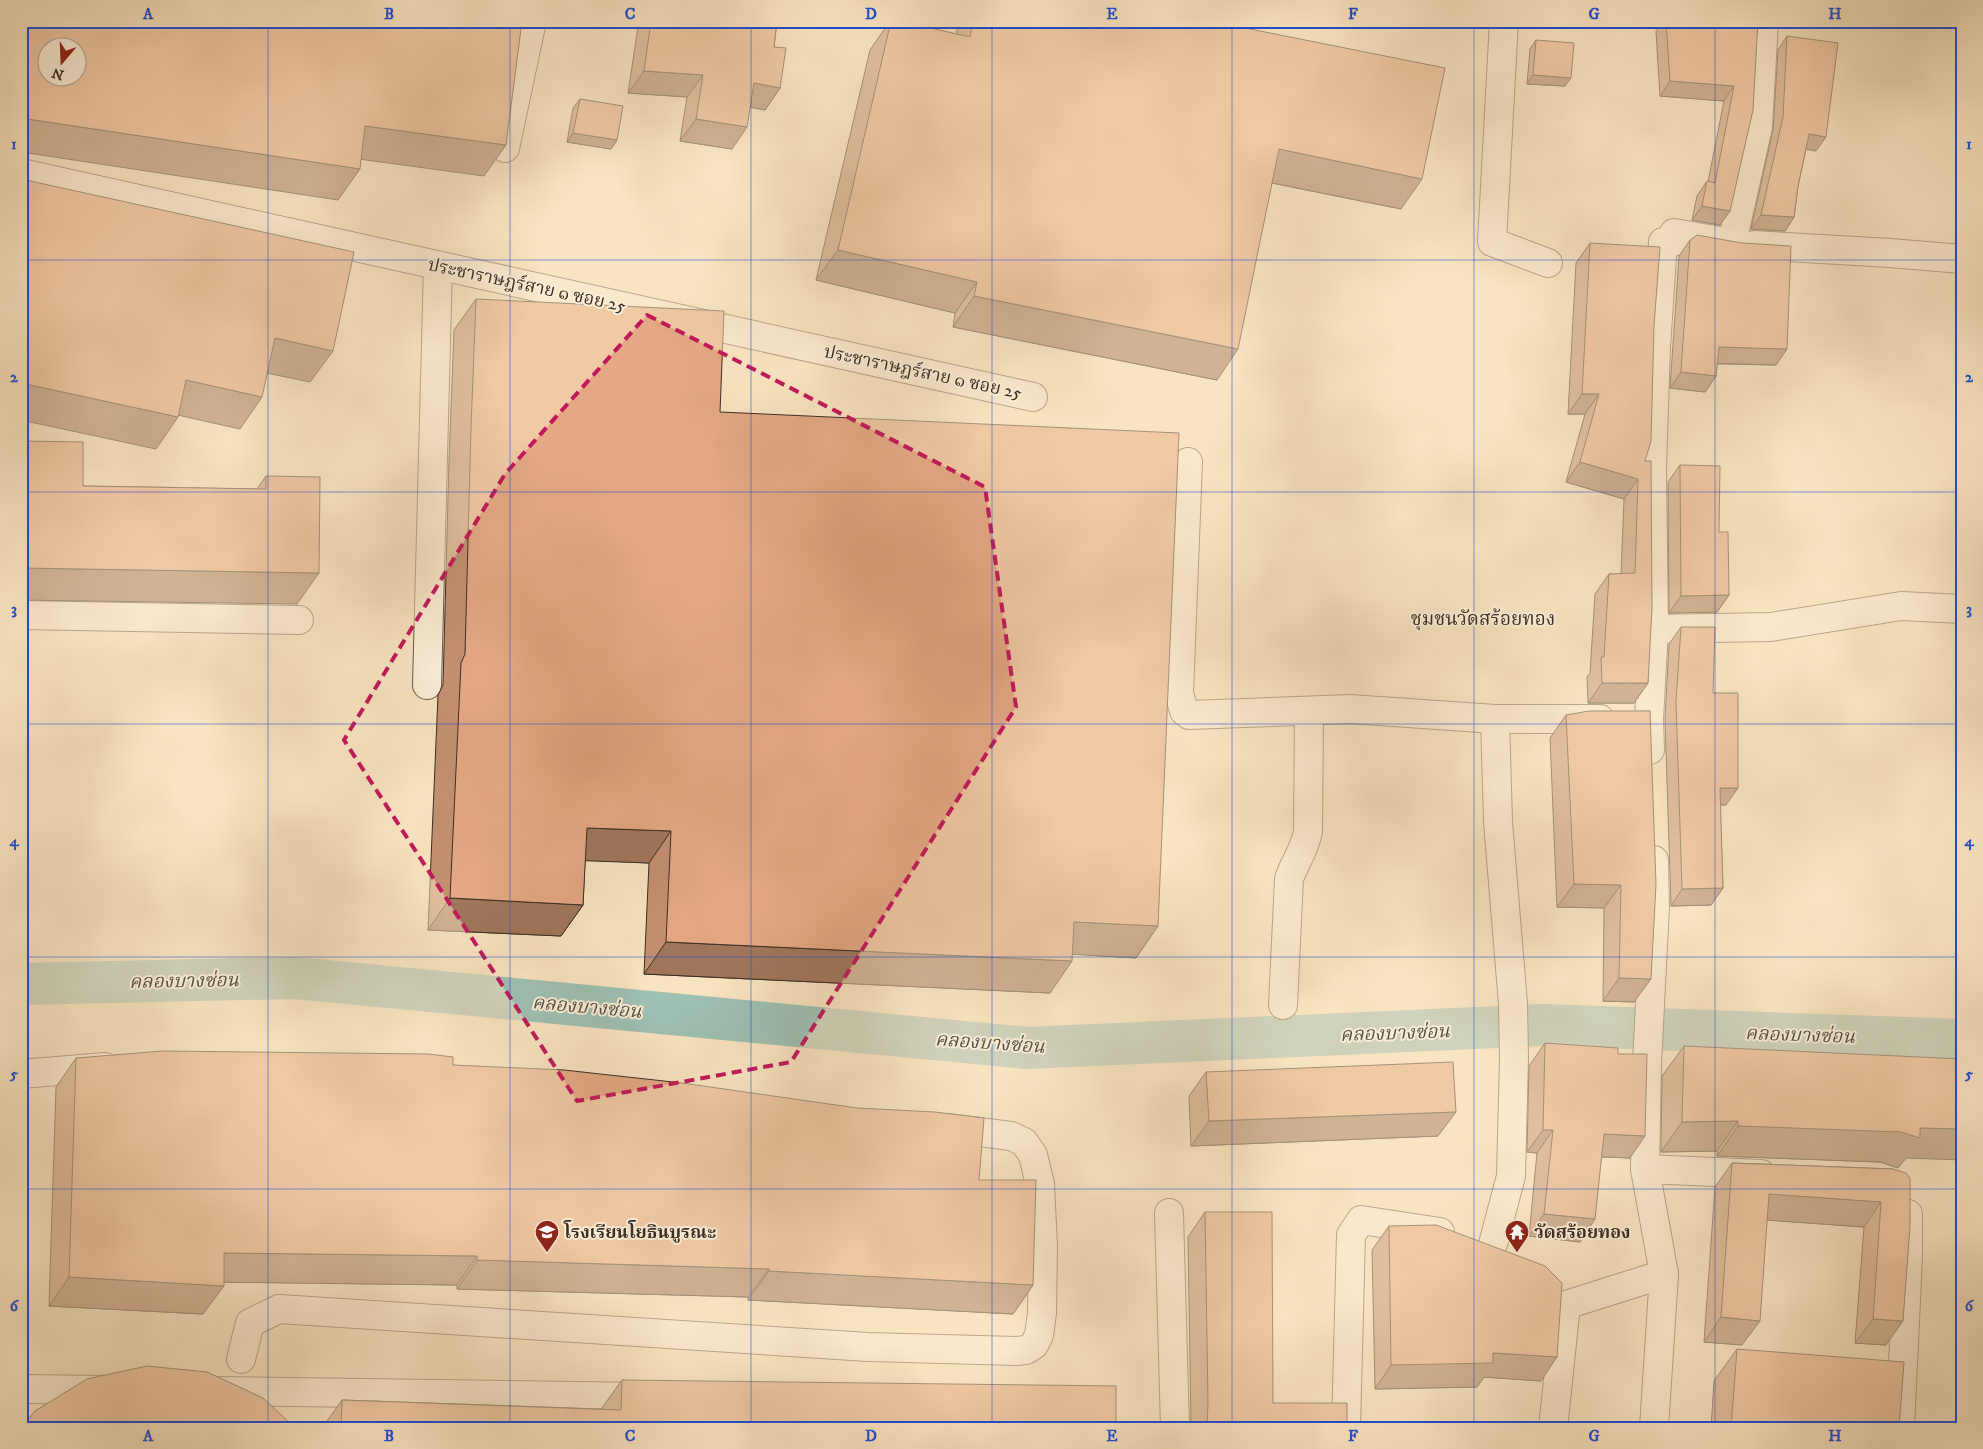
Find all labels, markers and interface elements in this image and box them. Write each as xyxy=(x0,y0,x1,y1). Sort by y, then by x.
text: A xyxy=(142,4,154,24)
text: B xyxy=(384,4,394,24)
text: C xyxy=(625,4,635,24)
text: D xyxy=(865,4,877,24)
text: E xyxy=(1106,4,1118,24)
text: F xyxy=(1348,4,1358,24)
text: G xyxy=(1588,4,1600,24)
text: H xyxy=(1828,4,1842,24)
north arrow xyxy=(38,38,88,88)
text: N xyxy=(49,63,66,84)
text: 1 xyxy=(11,134,17,154)
text: 1 xyxy=(1966,134,1972,154)
street label: ประชาราษฎร์สาย ๑ ซอย 25 xyxy=(426,253,628,318)
street label: ประชาราษฎร์สาย ๑ ซอย 25 xyxy=(822,340,1024,405)
text: 2 xyxy=(10,367,19,387)
text: 2 xyxy=(1965,367,1974,387)
text: 3 xyxy=(11,599,17,619)
text: 3 xyxy=(1966,599,1972,619)
district label: ชุมชนวัดสร้อยทอง xyxy=(1411,608,1555,631)
text: 4 xyxy=(8,831,19,851)
text: 4 xyxy=(1963,831,1974,851)
water label: คลองบางซ่อน xyxy=(129,969,240,994)
water label: คลองบางซ่อน xyxy=(531,991,643,1024)
water label: คลองบางซ่อน xyxy=(1340,1020,1451,1047)
water label: คลองบางซ่อน xyxy=(1745,1022,1856,1049)
water label: คลองบางซ่อน xyxy=(934,1028,1046,1059)
text: 5 xyxy=(9,1064,18,1084)
text: 5 xyxy=(1964,1064,1973,1084)
school or university icon: โรงเรียนโยธินบูรณะ xyxy=(534,1219,560,1253)
temple icon: วัดสร้อยทอง xyxy=(1504,1219,1530,1253)
place label: โรงเรียนโยธินบูรณะ xyxy=(563,1220,716,1244)
place label: วัดสร้อยทอง xyxy=(1534,1222,1631,1244)
text: 6 xyxy=(10,1296,20,1316)
text: 6 xyxy=(1965,1296,1975,1316)
text: A xyxy=(142,1426,154,1446)
text: B xyxy=(384,1426,394,1446)
text: C xyxy=(625,1426,635,1446)
text: D xyxy=(865,1426,877,1446)
text: E xyxy=(1106,1426,1118,1446)
text: F xyxy=(1348,1426,1358,1446)
text: G xyxy=(1588,1426,1600,1446)
text: H xyxy=(1828,1426,1842,1446)

